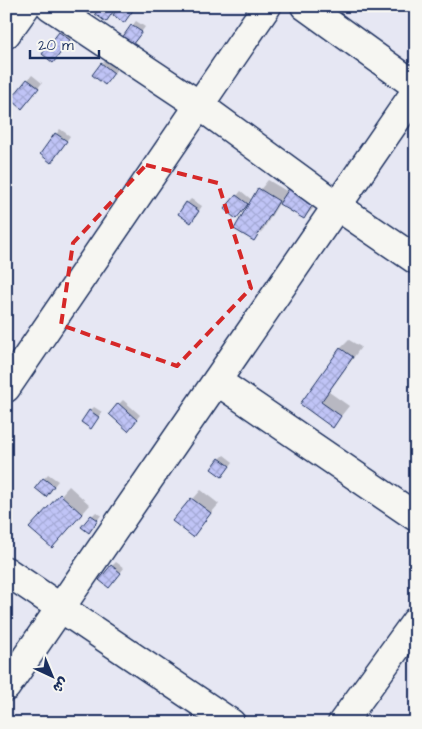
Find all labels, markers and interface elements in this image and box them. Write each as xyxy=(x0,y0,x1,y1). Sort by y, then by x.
scale bar xyxy=(30,28,99,60)
text: 20 m xyxy=(38,35,74,56)
north arrow xyxy=(28,652,78,702)
text: ش xyxy=(48,672,73,697)

